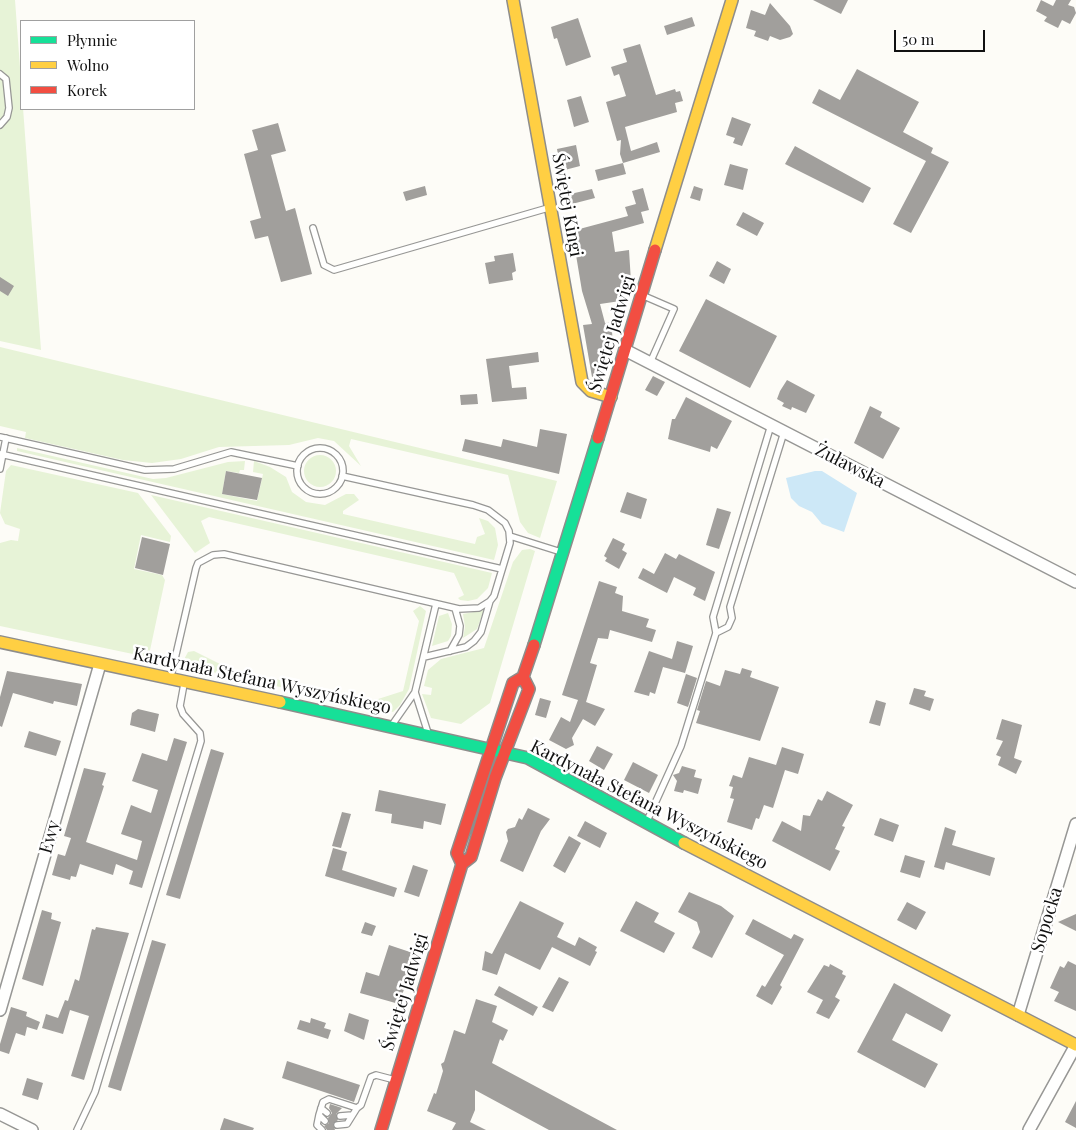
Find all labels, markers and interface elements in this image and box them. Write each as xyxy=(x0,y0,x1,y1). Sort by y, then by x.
legend xyxy=(20,20,195,110)
scale bar xyxy=(896,20,987,52)
text: 50 m xyxy=(902,29,934,49)
text: Płynnie xyxy=(67,30,117,50)
text: Wolno xyxy=(67,55,109,75)
text: Korek xyxy=(67,80,107,100)
street label: Świętej Kingi xyxy=(547,151,587,259)
street label: Świętej Jadwigi xyxy=(584,273,640,395)
street label: Żuławska xyxy=(811,439,889,493)
street label: Kardynała Stefana Wyszyńskiego xyxy=(131,643,393,719)
street label: Kardynała Stefana Wyszyńskiego xyxy=(527,736,771,874)
street label: Ewy xyxy=(35,818,65,856)
street label: Sopocka xyxy=(1027,885,1067,955)
street label: Świętej Jadwigi xyxy=(377,931,433,1053)

